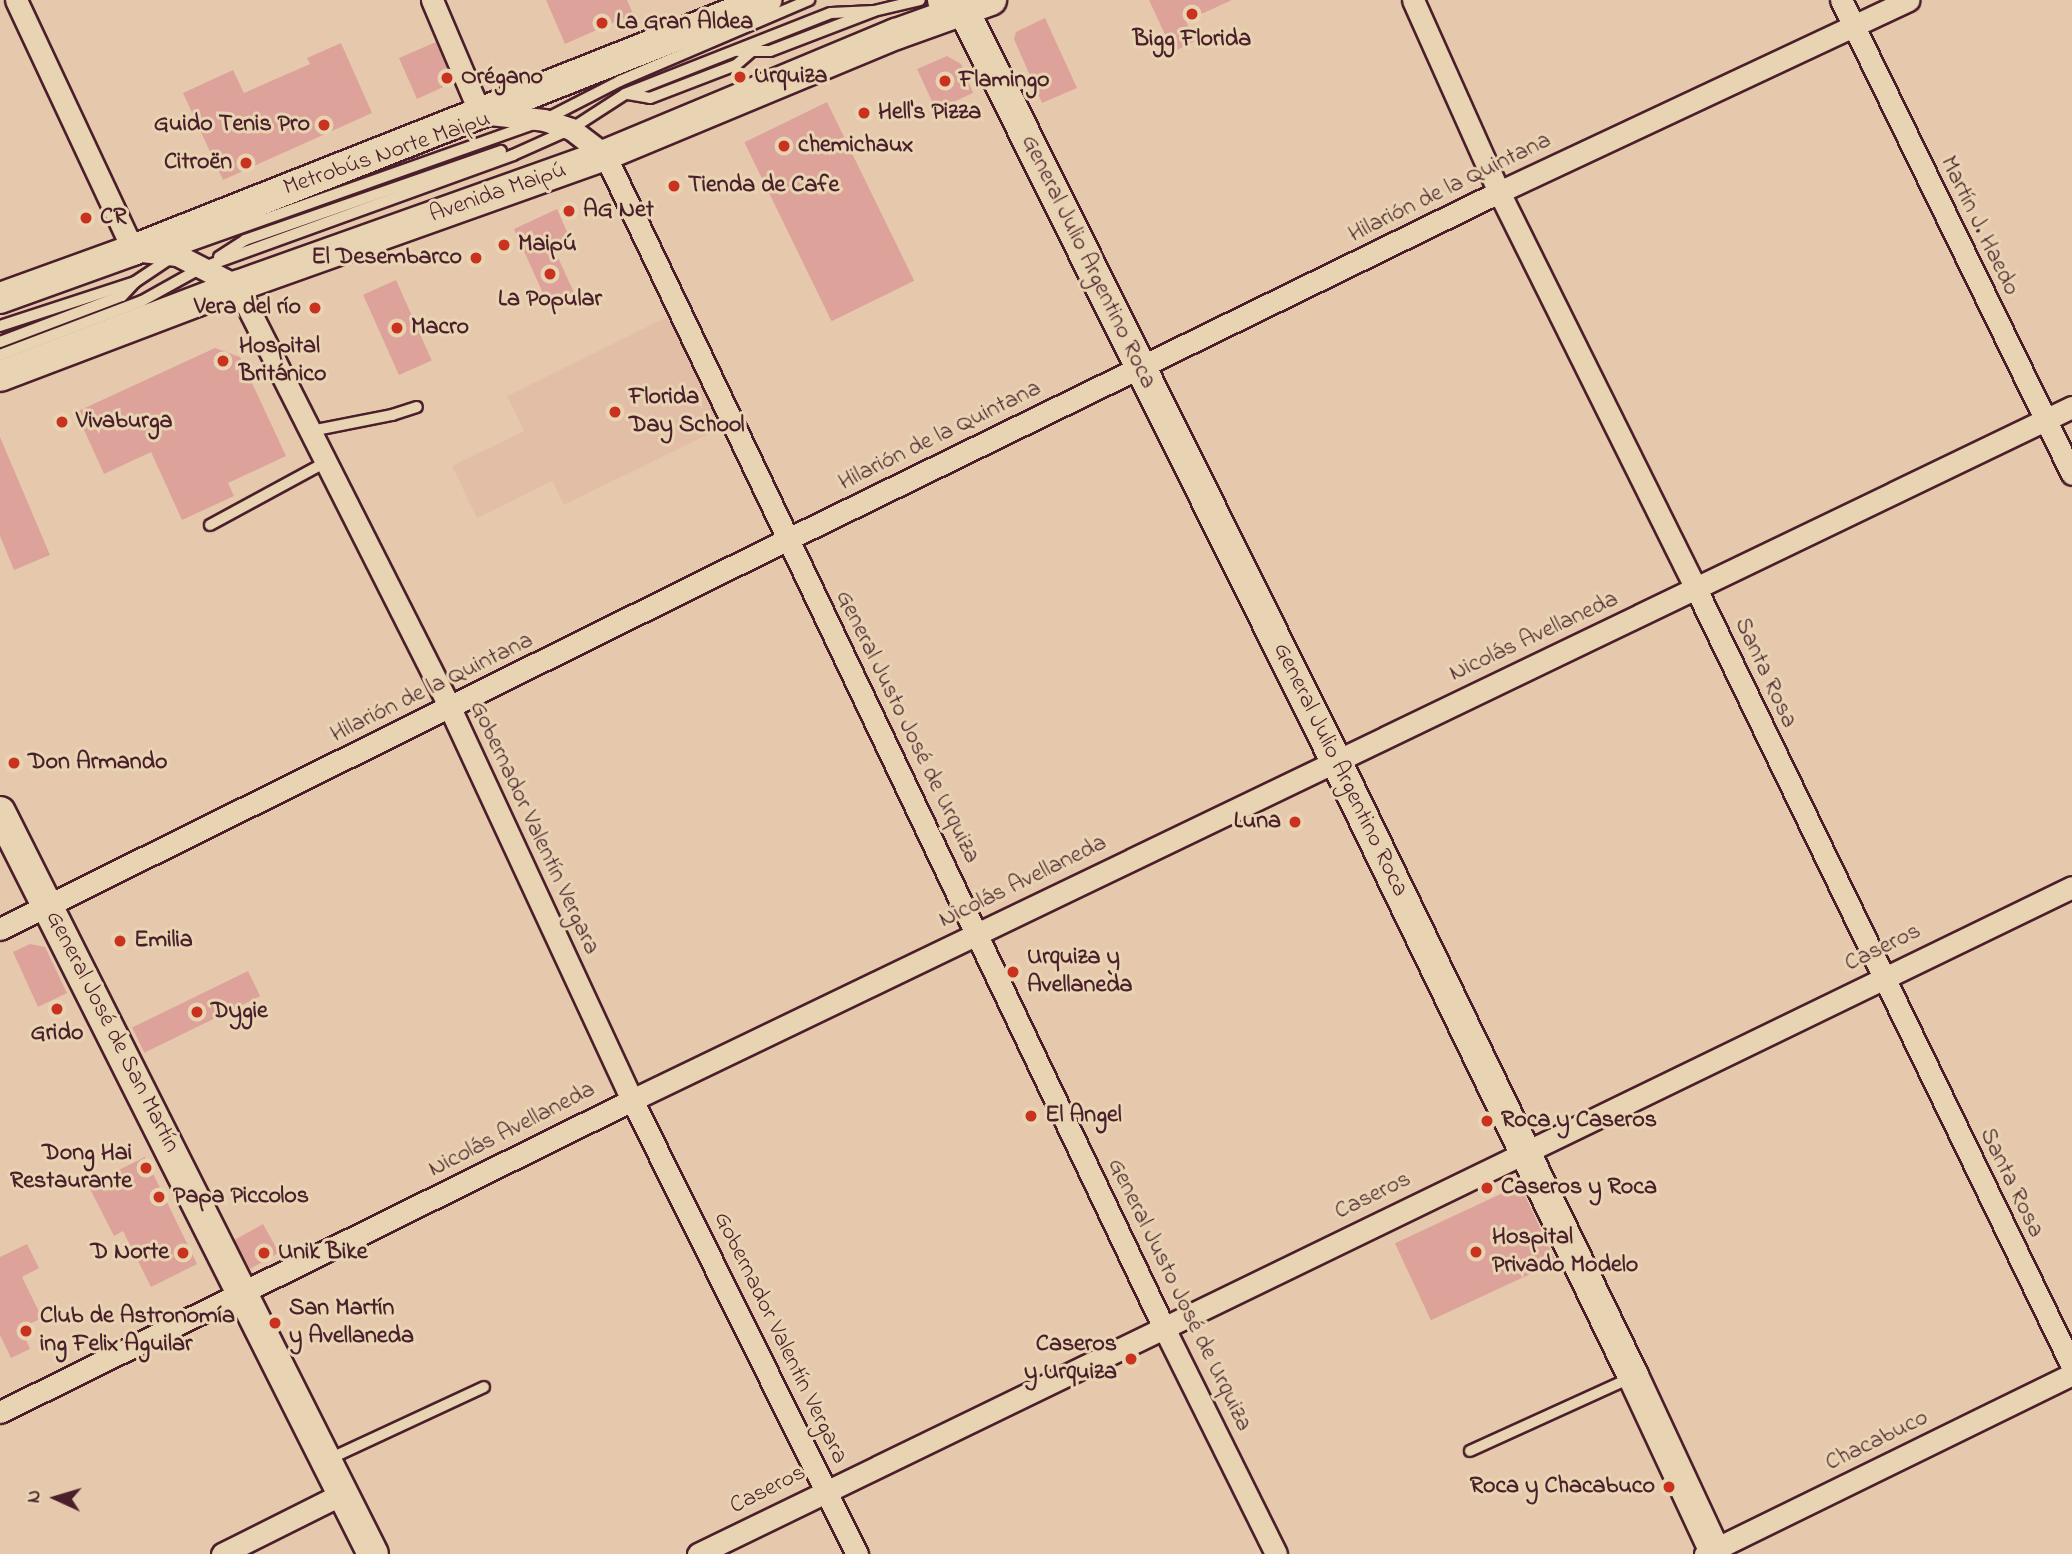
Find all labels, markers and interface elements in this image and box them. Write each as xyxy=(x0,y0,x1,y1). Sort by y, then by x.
marker: Bigg Florida xyxy=(1184,6,1200,22)
place label: La Gran Aldea xyxy=(616,9,753,37)
marker: La Gran Aldea xyxy=(594,15,610,31)
place label: Bigg Florida xyxy=(1133,26,1251,54)
place label: Urquiza xyxy=(754,63,828,91)
place label: Orégano xyxy=(461,64,543,92)
place label: Flamingo xyxy=(959,67,1050,95)
marker: Urquiza xyxy=(732,69,748,85)
marker: Orégano xyxy=(439,70,455,86)
marker: Flamingo xyxy=(937,73,953,89)
place label: Hell's Pizza xyxy=(878,99,981,127)
street label: Metrobús Norte Maipu xyxy=(280,105,494,203)
marker: Hell's Pizza xyxy=(856,105,872,121)
place label: Guido Tenis Pro xyxy=(154,111,310,139)
marker: Guido Tenis Pro xyxy=(316,117,332,133)
street label: Hilarión de la Quintana xyxy=(1344,126,1556,250)
street label: General Julio Argentino Roca xyxy=(1014,130,1162,394)
place label: chemichaux xyxy=(798,132,913,160)
marker: chemichaux xyxy=(776,138,792,154)
place label: Citroën xyxy=(164,149,232,177)
street label: Martín J. Haedo xyxy=(1933,152,2025,300)
marker: Citroën xyxy=(238,155,254,171)
street label: Avenida Maipú xyxy=(426,156,570,230)
place label: Tienda de Cafe xyxy=(688,172,839,200)
marker: Tienda de Cafe xyxy=(666,178,682,194)
place label: AG Net xyxy=(583,197,654,225)
marker: AG Net xyxy=(561,203,577,219)
place label: CR xyxy=(100,204,126,232)
marker: CR xyxy=(78,210,94,226)
place label: Maipú xyxy=(518,231,577,259)
marker: Maipú xyxy=(496,237,512,253)
place label: El Desembarco xyxy=(311,244,462,272)
marker: El Desembarco xyxy=(468,250,484,266)
marker: La Popular xyxy=(542,266,558,282)
place label: La Popular xyxy=(498,286,602,314)
place label: Vera del río xyxy=(194,294,301,322)
marker: Vera del río xyxy=(307,300,323,316)
place label: Macro xyxy=(411,314,469,342)
marker: Macro xyxy=(389,320,405,336)
place label: Hospital Británico xyxy=(239,333,326,389)
marker: Hospital Británico xyxy=(213,351,233,371)
street label: Hilarión de la Quintana xyxy=(834,374,1046,498)
place label: Florida Day School xyxy=(629,384,745,440)
marker: Florida Day School xyxy=(607,404,623,420)
place label: Vivaburga xyxy=(76,408,173,436)
marker: Vivaburga xyxy=(54,414,70,430)
street label: Nicolás Avellaneda xyxy=(1445,585,1623,689)
street label: General Justo José de Urquiza xyxy=(828,586,986,868)
street label: Santa Rosa xyxy=(1727,613,1803,733)
street label: Hilarión de la Quintana xyxy=(326,626,538,750)
street label: General Julio Argentino Roca xyxy=(1266,638,1414,902)
street label: Gobernador Valentín Vergara xyxy=(463,697,605,959)
place label: Don Armando xyxy=(28,749,168,777)
marker: Don Armando xyxy=(6,755,22,771)
place label: Luna xyxy=(1234,808,1281,836)
marker: Luna xyxy=(1287,814,1303,830)
street label: Nicolás Avellaneda xyxy=(934,829,1112,935)
street label: General José de San Martín xyxy=(38,906,186,1158)
street label: Caseros xyxy=(1840,917,1926,979)
place label: Emilia xyxy=(134,927,193,955)
marker: Emilia xyxy=(112,933,128,949)
place label: Urquiza y Avellaneda xyxy=(1027,944,1133,1000)
marker: Urquiza y Avellaneda xyxy=(1005,964,1021,980)
place label: Dygie xyxy=(211,998,268,1026)
marker: Grido xyxy=(49,1001,65,1017)
marker: Dygie xyxy=(189,1004,205,1020)
place label: Grido xyxy=(31,1020,83,1048)
street label: Nicolás Avellaneda xyxy=(424,1076,600,1184)
place label: El Angel xyxy=(1045,1102,1122,1130)
place label: Roca y Caseros xyxy=(1501,1107,1657,1135)
marker: El Angel xyxy=(1023,1108,1039,1124)
marker: Roca y Caseros xyxy=(1479,1113,1495,1129)
street label: Santa Rosa xyxy=(1972,1124,2050,1242)
place label: Dong Hai Restaurante xyxy=(10,1140,132,1196)
street label: General Justo José de Urquiza xyxy=(1100,1154,1258,1436)
marker: Dong Hai Restaurante xyxy=(138,1160,154,1176)
street label: Caseros xyxy=(1330,1165,1416,1227)
place label: Caseros y Roca xyxy=(1501,1174,1657,1202)
marker: Caseros y Roca xyxy=(1479,1180,1495,1196)
place label: Papa Piccolos xyxy=(173,1183,309,1211)
marker: Papa Piccolos xyxy=(151,1189,167,1205)
street label: Gobernador Valentín Vergara xyxy=(706,1207,854,1469)
place label: Hospital Privado Modelo xyxy=(1492,1224,1638,1280)
place label: D Norte xyxy=(90,1239,169,1267)
place label: Unik Bike xyxy=(278,1239,368,1267)
marker: Hospital Privado Modelo xyxy=(1466,1242,1486,1262)
marker: D Norte xyxy=(175,1245,191,1261)
marker: Unik Bike xyxy=(256,1245,272,1261)
place label: San Martín y Avellaneda xyxy=(289,1295,414,1351)
place label: Club de Astronomía ing Felix Aguilar xyxy=(40,1303,235,1359)
marker: San Martín y Avellaneda xyxy=(267,1315,283,1331)
marker: Club de Astronomía ing Felix Aguilar xyxy=(18,1323,34,1339)
place label: Caseros y Urquiza xyxy=(1024,1331,1117,1387)
marker: Caseros y Urquiza xyxy=(1123,1351,1139,1367)
street label: Chacabuco xyxy=(1821,1404,1933,1478)
street label: Caseros xyxy=(725,1459,811,1521)
north arrow xyxy=(21,1463,91,1533)
place label: Roca y Chacabuco xyxy=(1470,1473,1655,1501)
marker: Roca y Chacabuco xyxy=(1661,1479,1677,1495)
text: N xyxy=(21,1489,48,1504)

